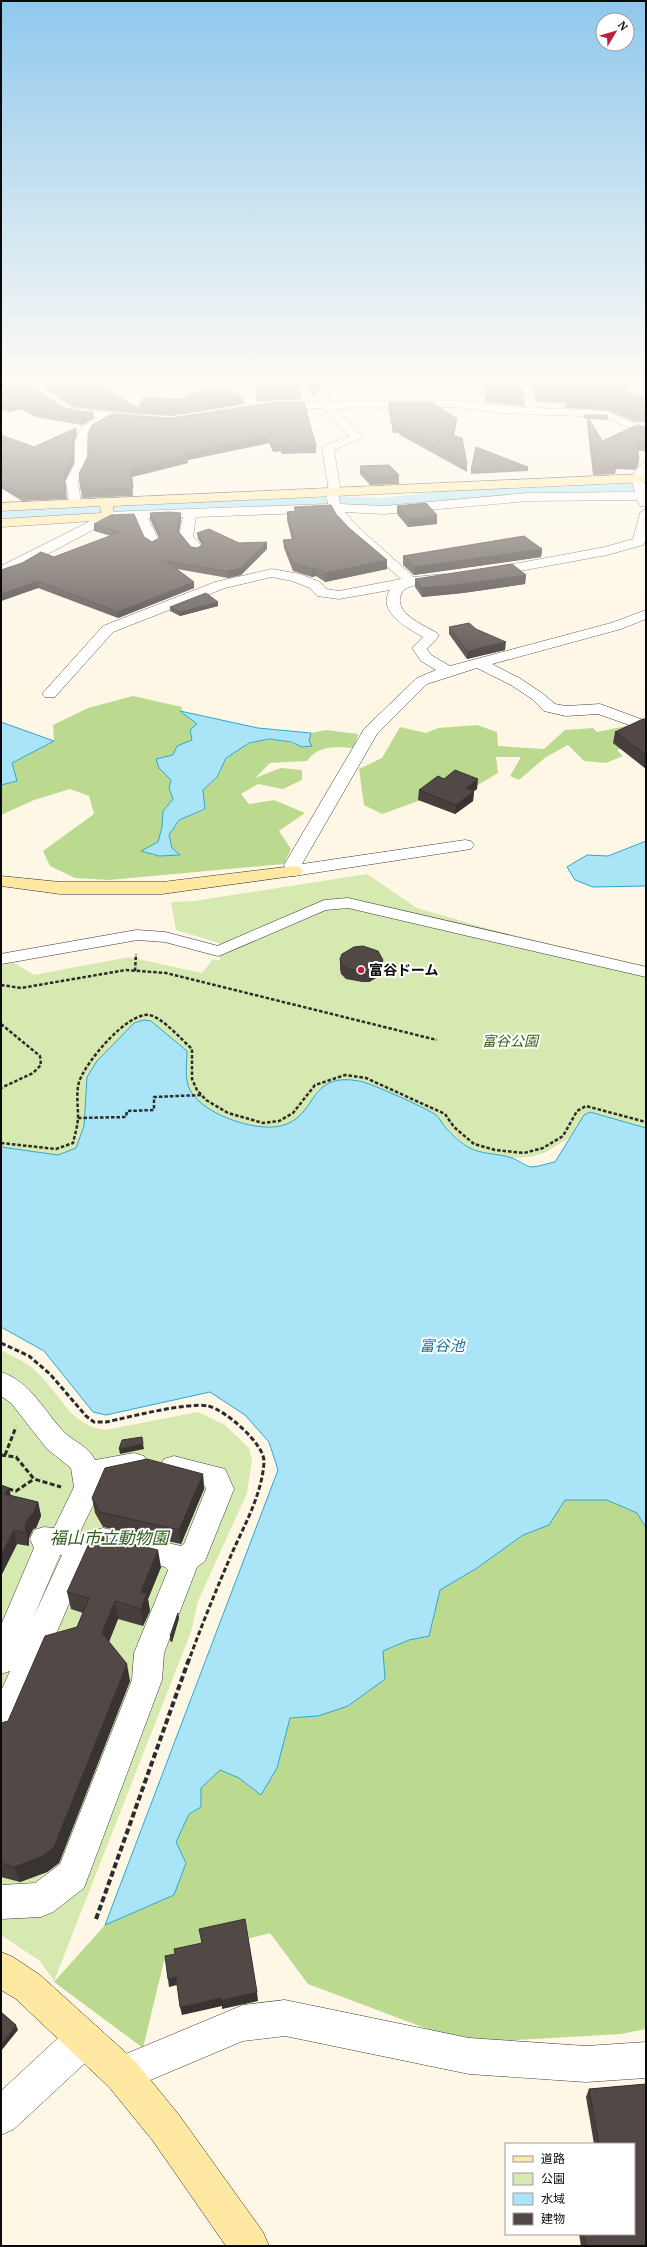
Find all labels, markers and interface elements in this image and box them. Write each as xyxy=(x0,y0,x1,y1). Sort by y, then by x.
north arrow xyxy=(595,12,635,52)
text: N xyxy=(615,18,631,34)
place label: 富谷ドーム xyxy=(369,960,439,979)
marker: 富谷ドーム xyxy=(356,965,366,975)
park label: 富谷公園 xyxy=(482,1031,540,1050)
water label: 富谷池 xyxy=(419,1335,466,1355)
park label: 福山市立動物園 xyxy=(50,1526,170,1549)
legend xyxy=(505,2143,635,2235)
text: 道路 xyxy=(541,2151,565,2166)
text: 公園 xyxy=(541,2171,565,2186)
text: 水域 xyxy=(541,2191,565,2206)
text: 建物 xyxy=(541,2211,565,2226)

